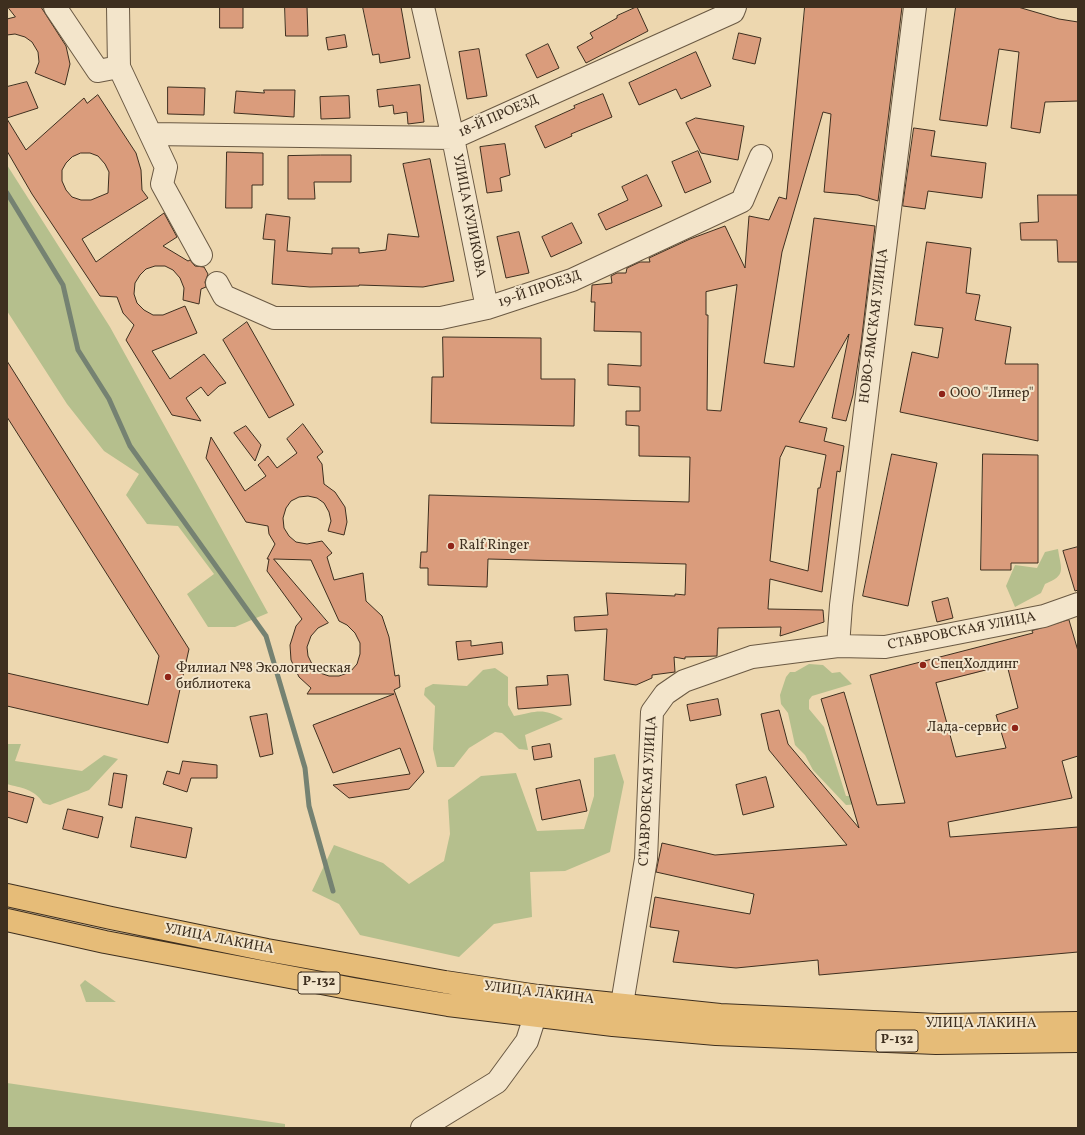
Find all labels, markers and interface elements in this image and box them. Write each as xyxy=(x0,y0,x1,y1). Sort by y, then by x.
street label: 18-Й ПРОЕЗД xyxy=(456,92,542,142)
street label: УЛИЦА КУЛИКОВА xyxy=(448,153,488,279)
street label: НОВО-ЯМСКАЯ УЛИЦА xyxy=(857,247,893,405)
street label: 19-Й ПРОЕЗД xyxy=(496,268,584,312)
place label: ООО "Линер" xyxy=(950,386,1034,402)
marker: ООО "Линер" xyxy=(937,389,947,399)
place label: Ralf Ringer xyxy=(459,538,529,554)
marker: Ralf Ringer xyxy=(446,541,456,551)
street label: СТАВРОВСКАЯ УЛИЦА xyxy=(886,609,1038,655)
place label: СпецХолдинг xyxy=(931,657,1018,673)
marker: СпецХолдинг xyxy=(918,660,928,670)
place label: Филиал №8 Экологическая библиотека xyxy=(176,661,351,694)
marker: Филиал №8 Экологическая библиотека xyxy=(163,672,173,682)
street label: СТАВРОВСКАЯ УЛИЦА xyxy=(637,715,661,867)
place label: Лада-сервис xyxy=(927,720,1007,736)
marker: Лада-сервис xyxy=(1010,723,1020,733)
street label: УЛИЦА ЛАКИНА xyxy=(163,921,275,959)
road number: Р-132 xyxy=(298,972,340,994)
street label: УЛИЦА ЛАКИНА xyxy=(483,979,595,1009)
street label: УЛИЦА ЛАКИНА xyxy=(926,1016,1036,1032)
road number: Р-132 xyxy=(876,1030,918,1052)

